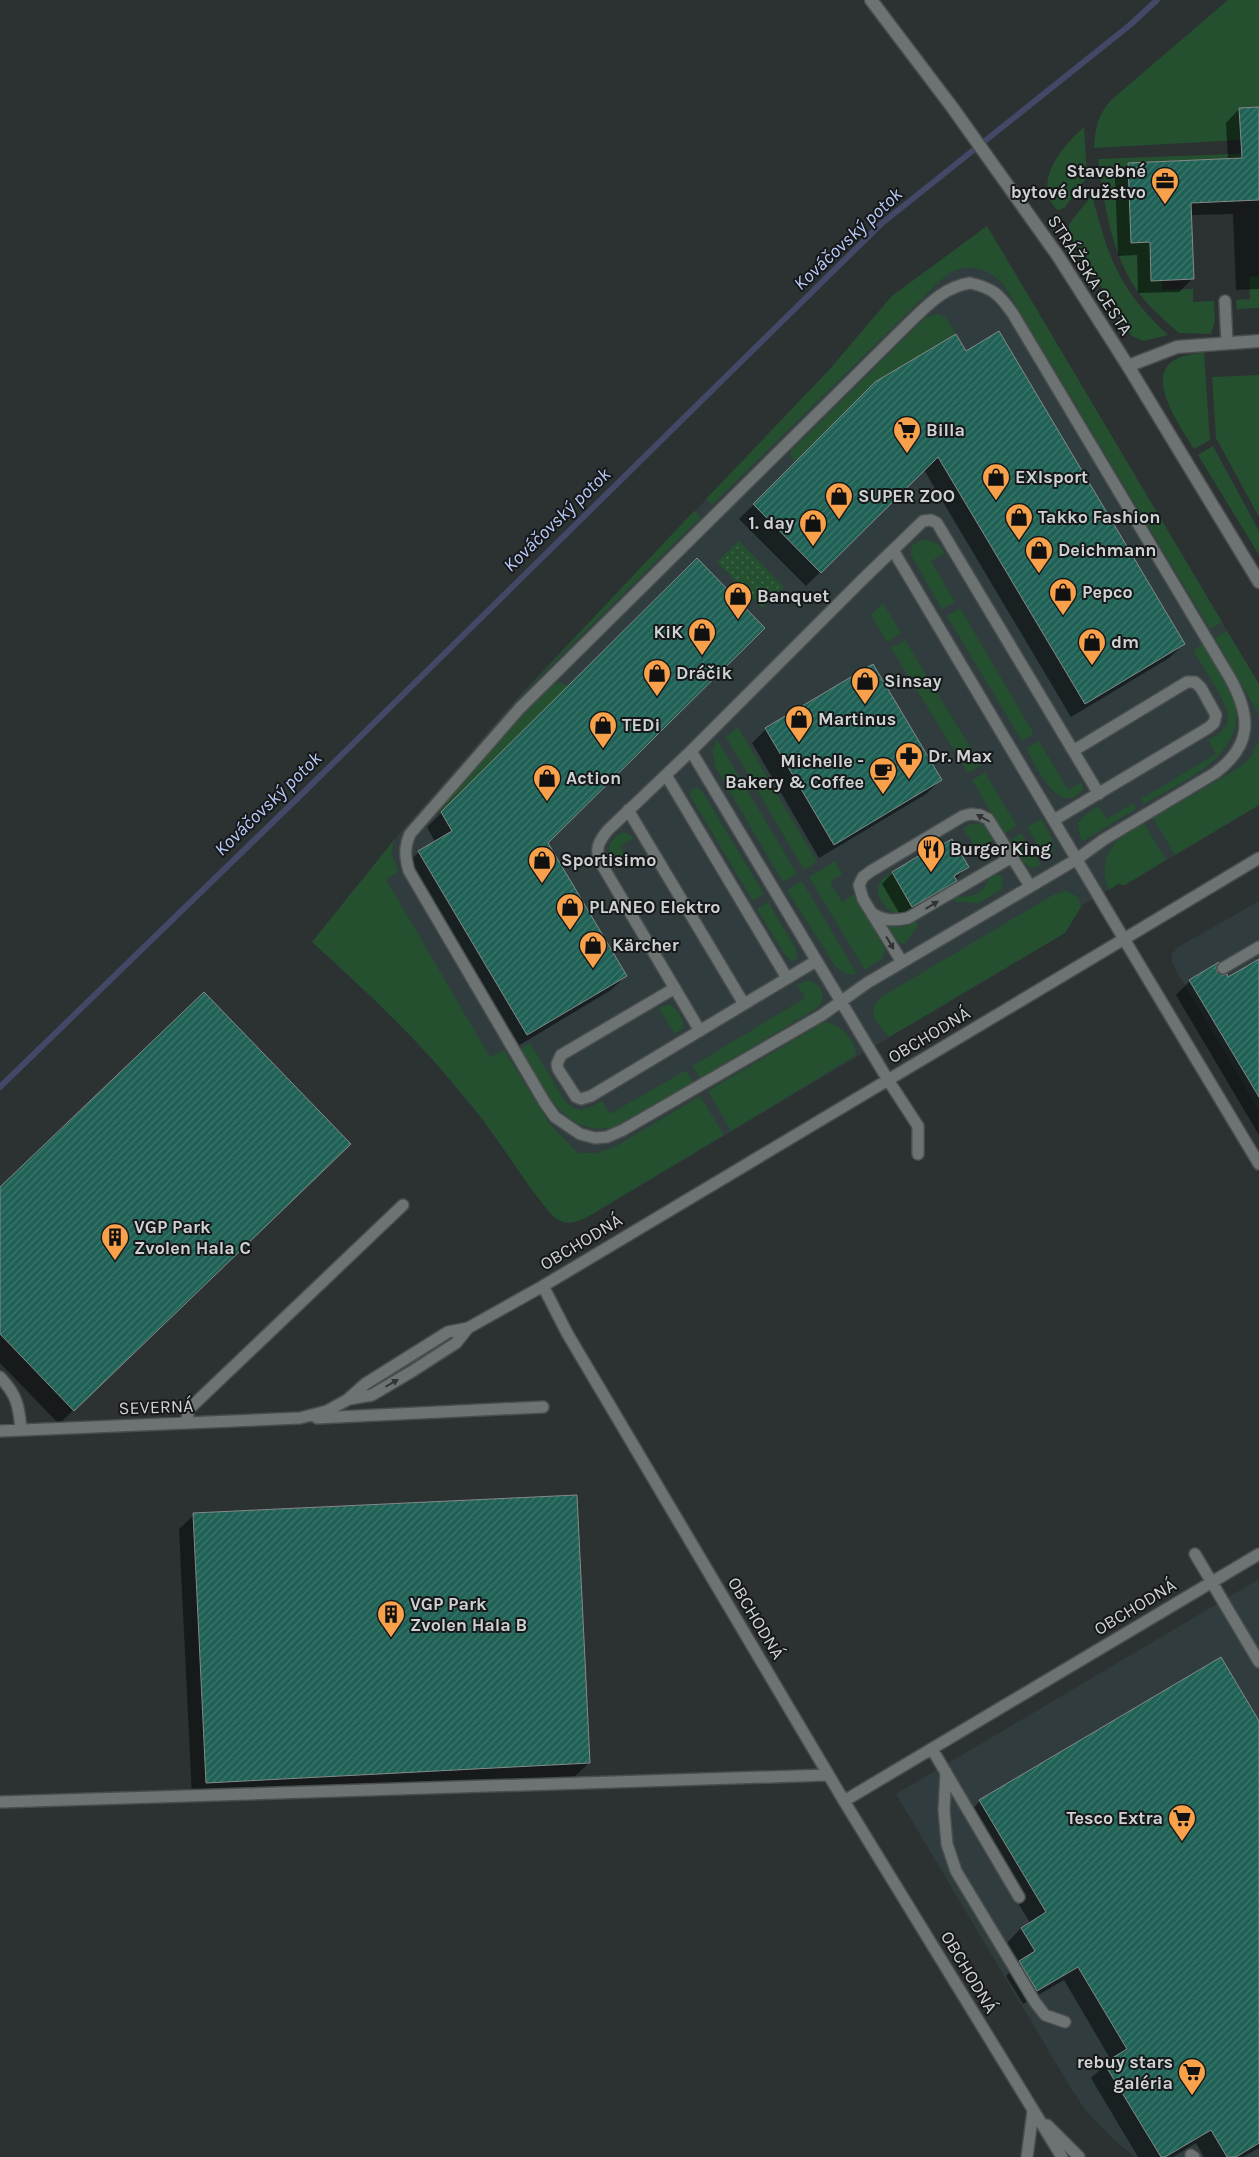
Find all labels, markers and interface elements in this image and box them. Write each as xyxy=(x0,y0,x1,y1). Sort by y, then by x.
place label: Stavebné bytové družstvo xyxy=(1011,160,1146,203)
office icon: Stavebné bytové družstvo xyxy=(1150,166,1180,205)
water label: Kováčovský potok xyxy=(789,183,907,295)
street label: STRÁŽSKA CESTA xyxy=(1043,210,1138,339)
supermarket icon: Billa xyxy=(892,415,922,454)
place label: Billa xyxy=(926,419,965,441)
shop icon: EXIsport xyxy=(981,462,1011,501)
water label: Kováčovský potok xyxy=(499,463,615,577)
place label: EXIsport xyxy=(1015,466,1088,488)
shop icon: SUPER ZOO xyxy=(824,481,854,520)
place label: SUPER ZOO xyxy=(858,485,955,507)
shop icon: Takko Fashion xyxy=(1004,502,1034,541)
place label: Takko Fashion xyxy=(1038,506,1160,528)
shop icon: 1. day xyxy=(798,508,828,547)
place label: 1. day xyxy=(749,512,794,534)
shop icon: Deichmann xyxy=(1024,535,1054,574)
place label: Deichmann xyxy=(1058,539,1157,561)
shop icon: Pepco xyxy=(1048,577,1078,616)
shop icon: Banquet xyxy=(723,581,753,620)
place label: Pepco xyxy=(1082,581,1133,603)
place label: Banquet xyxy=(757,585,829,607)
shop icon: KiK xyxy=(687,617,717,656)
place label: KiK xyxy=(654,621,683,643)
shop icon: dm xyxy=(1077,627,1107,666)
place label: dm xyxy=(1111,631,1139,653)
shop icon: Dráčik xyxy=(642,658,672,697)
place label: Dráčik xyxy=(676,662,732,684)
shop icon: Sinsay xyxy=(850,666,880,705)
place label: Sinsay xyxy=(884,670,942,692)
shop icon: Martinus xyxy=(784,704,814,743)
place label: Martinus xyxy=(818,708,896,730)
shop icon: TEDi xyxy=(588,710,618,749)
place label: TEDi xyxy=(622,714,660,736)
pharmacy icon: Dr. Max xyxy=(894,741,924,780)
place label: Dr. Max xyxy=(928,745,992,767)
water label: Kováčovský potok xyxy=(210,747,326,861)
place label: Michelle - Bakery & Coffee xyxy=(725,750,864,793)
cafe icon: Michelle - Bakery & Coffee xyxy=(868,756,898,795)
shop icon: Action xyxy=(532,763,562,802)
place label: Action xyxy=(566,767,621,789)
one-way arrow xyxy=(977,814,990,823)
restaurant icon: Burger King xyxy=(916,834,946,873)
place label: Burger King xyxy=(950,838,1051,860)
shop icon: Sportisimo xyxy=(527,845,557,884)
place label: Sportisimo xyxy=(561,849,656,871)
shop icon: PLANEO Elektro xyxy=(555,892,585,931)
place label: PLANEO Elektro xyxy=(589,896,720,918)
one-way arrow xyxy=(925,900,938,909)
shop icon: Kärcher xyxy=(578,930,608,969)
place label: Kärcher xyxy=(612,934,679,956)
one-way arrow xyxy=(886,937,895,950)
street label: OBCHODNÁ xyxy=(883,1001,974,1068)
street label: OBCHODNÁ xyxy=(535,1208,626,1275)
place label: VGP Park Zvolen Hala C xyxy=(134,1216,251,1259)
building icon: VGP Park Zvolen Hala C xyxy=(100,1222,130,1261)
one-way arrow xyxy=(386,1378,399,1387)
street label: SEVERNÁ xyxy=(118,1394,194,1419)
street label: OBCHODNÁ xyxy=(723,1572,790,1663)
street label: OBCHODNÁ xyxy=(1089,1573,1180,1640)
place label: VGP Park Zvolen Hala B xyxy=(410,1593,527,1636)
building icon: VGP Park Zvolen Hala B xyxy=(376,1599,406,1638)
supermarket icon: Tesco Extra xyxy=(1167,1803,1197,1842)
place label: Tesco Extra xyxy=(1066,1807,1163,1829)
street label: OBCHODNÁ xyxy=(936,1926,1003,2017)
place label: rebuy stars galéria xyxy=(1077,2051,1173,2094)
supermarket icon: rebuy stars galéria xyxy=(1177,2057,1207,2096)

